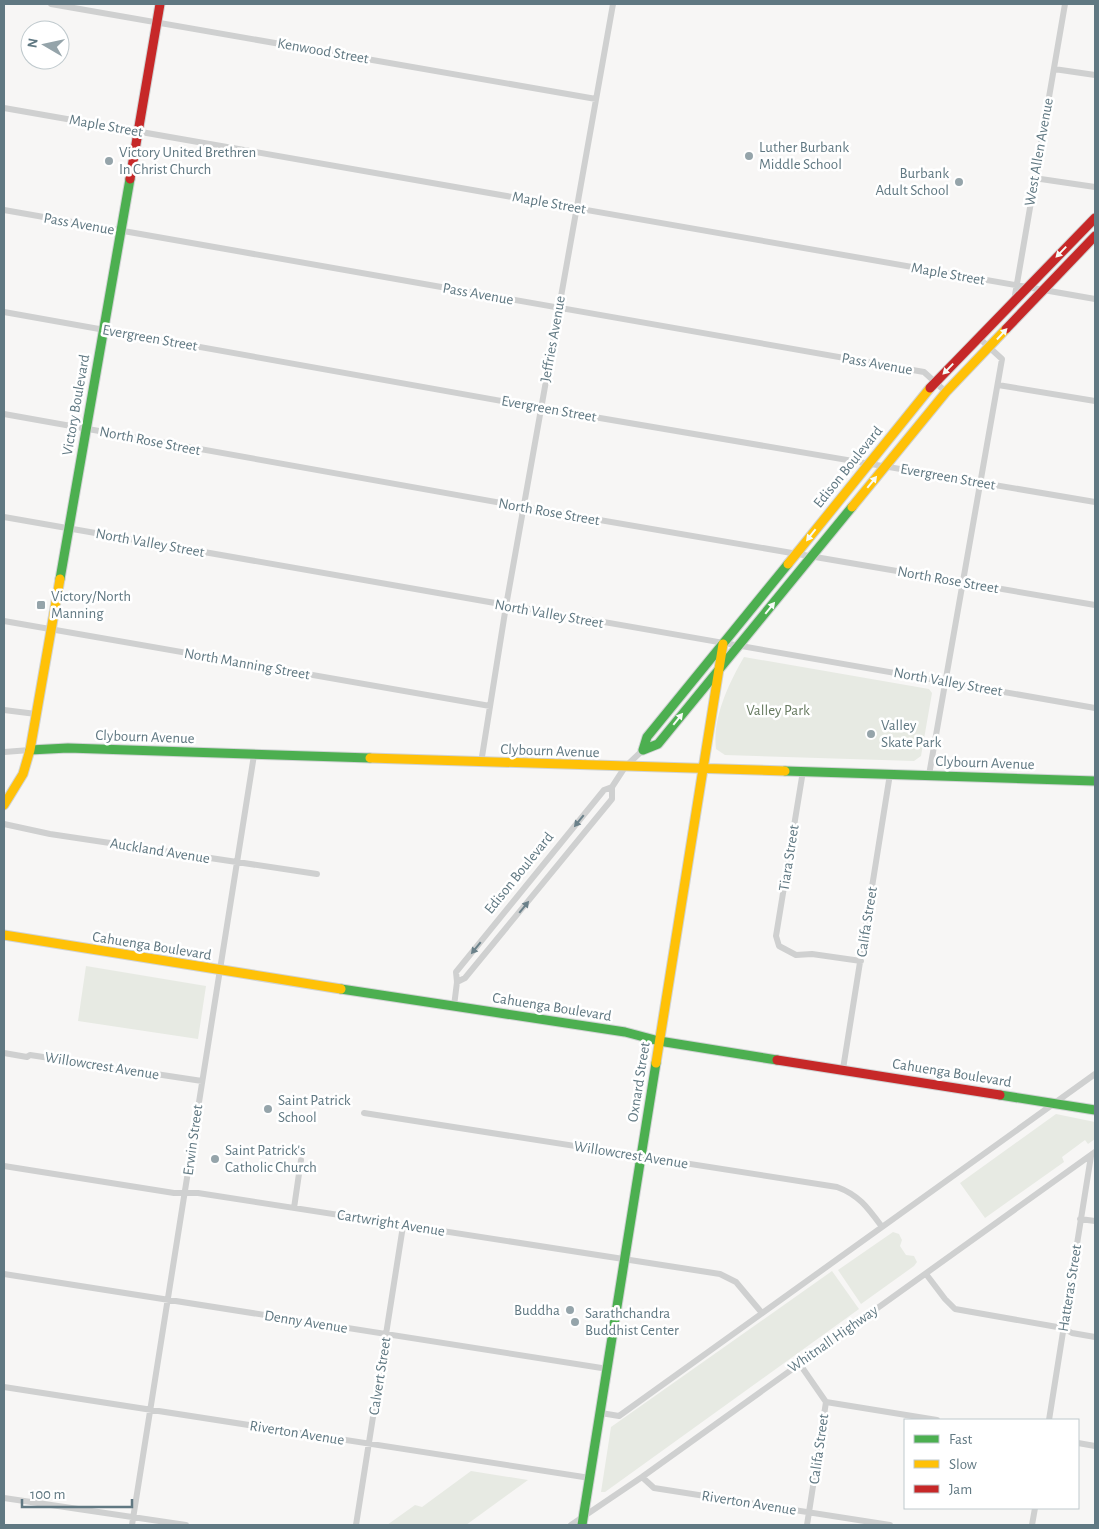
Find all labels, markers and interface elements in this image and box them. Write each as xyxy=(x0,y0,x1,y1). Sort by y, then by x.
north arrow xyxy=(20,20,70,70)
street label: Kenwood Street xyxy=(276,36,370,66)
text: N xyxy=(25,37,41,49)
street label: West Allen Avenue xyxy=(1022,97,1056,207)
street label: Maple Street xyxy=(68,112,144,140)
place label: Luther Burbank Middle School xyxy=(759,140,849,172)
place label: Victory United Brethren In Christ Church xyxy=(119,145,256,177)
marker: Luther Burbank Middle School xyxy=(743,150,755,162)
marker: Victory United Brethren In Christ Church xyxy=(103,155,115,167)
place label: Burbank Adult School xyxy=(875,166,949,198)
marker: Burbank Adult School xyxy=(953,176,965,188)
street label: Maple Street xyxy=(511,189,587,217)
street label: Pass Avenue xyxy=(42,210,116,238)
one-way arrow xyxy=(1055,246,1067,258)
street label: Maple Street xyxy=(910,260,986,288)
street label: Pass Avenue xyxy=(441,280,515,308)
street label: Jeffries Avenue xyxy=(538,295,568,383)
street label: Evergreen Street xyxy=(101,322,199,354)
one-way arrow xyxy=(996,328,1008,340)
street label: Pass Avenue xyxy=(840,350,914,378)
street label: Victory Boulevard xyxy=(60,353,92,457)
one-way arrow xyxy=(942,363,954,375)
street label: Evergreen Street xyxy=(500,393,598,425)
street label: Edison Boulevard xyxy=(811,423,886,511)
street label: North Rose Street xyxy=(98,424,202,458)
street label: Evergreen Street xyxy=(899,461,997,493)
one-way arrow xyxy=(867,476,878,489)
street label: North Rose Street xyxy=(497,496,601,528)
street label: North Valley Street xyxy=(94,526,206,560)
one-way arrow xyxy=(806,528,817,541)
street label: North Rose Street xyxy=(896,564,1000,596)
place label: Victory/North Manning xyxy=(51,589,131,621)
street label: North Valley Street xyxy=(493,597,605,631)
marker: Victory/North Manning xyxy=(35,599,47,611)
one-way arrow xyxy=(764,602,775,615)
street label: North Manning Street xyxy=(183,646,311,682)
street label: North Valley Street xyxy=(892,665,1004,699)
park label: Valley Park xyxy=(746,703,810,718)
one-way arrow xyxy=(673,713,684,726)
place label: Valley Skate Park xyxy=(881,718,941,750)
street label: Clybourn Avenue xyxy=(95,728,195,746)
marker: Valley Skate Park xyxy=(865,728,877,740)
street label: Clybourn Avenue xyxy=(500,742,600,760)
street label: Clybourn Avenue xyxy=(935,754,1035,772)
one-way arrow xyxy=(573,815,584,828)
street label: Tiara Street xyxy=(776,823,802,892)
street label: Edison Boulevard xyxy=(482,829,557,917)
street label: Auckland Avenue xyxy=(109,836,211,866)
street label: Califa Street xyxy=(854,885,880,958)
one-way arrow xyxy=(518,901,529,914)
street label: Cahuenga Boulevard xyxy=(91,929,213,963)
one-way arrow xyxy=(471,941,482,954)
street label: Cahuenga Boulevard xyxy=(491,990,613,1024)
street label: Oxnard Street xyxy=(625,1041,653,1123)
street label: Willowcrest Avenue xyxy=(44,1050,160,1082)
street label: Cahuenga Boulevard xyxy=(891,1056,1013,1090)
place label: Saint Patrick School xyxy=(278,1093,351,1125)
street label: Erwin Street xyxy=(181,1103,205,1176)
marker: Saint Patrick School xyxy=(262,1103,274,1115)
street label: Willowcrest Avenue xyxy=(573,1139,689,1171)
place label: Saint Patrick's Catholic Church xyxy=(225,1143,317,1175)
marker: Saint Patrick's Catholic Church xyxy=(209,1153,221,1165)
street label: Cartwright Avenue xyxy=(336,1207,446,1239)
street label: Hatteras Street xyxy=(1056,1243,1084,1333)
street label: Whitnall Highway xyxy=(785,1302,881,1375)
place label: Buddha xyxy=(514,1303,560,1318)
marker: Buddha xyxy=(564,1304,576,1316)
place label: Sarathchandra Buddhist Center xyxy=(585,1306,679,1338)
street label: Denny Avenue xyxy=(263,1308,349,1336)
marker: Sarathchandra Buddhist Center xyxy=(569,1316,581,1328)
street label: Calvert Street xyxy=(366,1336,394,1416)
street label: Califa Street xyxy=(807,1413,831,1485)
street label: Riverton Avenue xyxy=(249,1418,345,1448)
legend xyxy=(904,1419,1079,1509)
text: Fast xyxy=(949,1432,973,1447)
text: Slow xyxy=(949,1457,977,1472)
scale bar xyxy=(22,1476,132,1508)
text: Jam xyxy=(949,1482,972,1497)
text: 100 m xyxy=(30,1487,65,1502)
street label: Riverton Avenue xyxy=(701,1488,797,1518)

